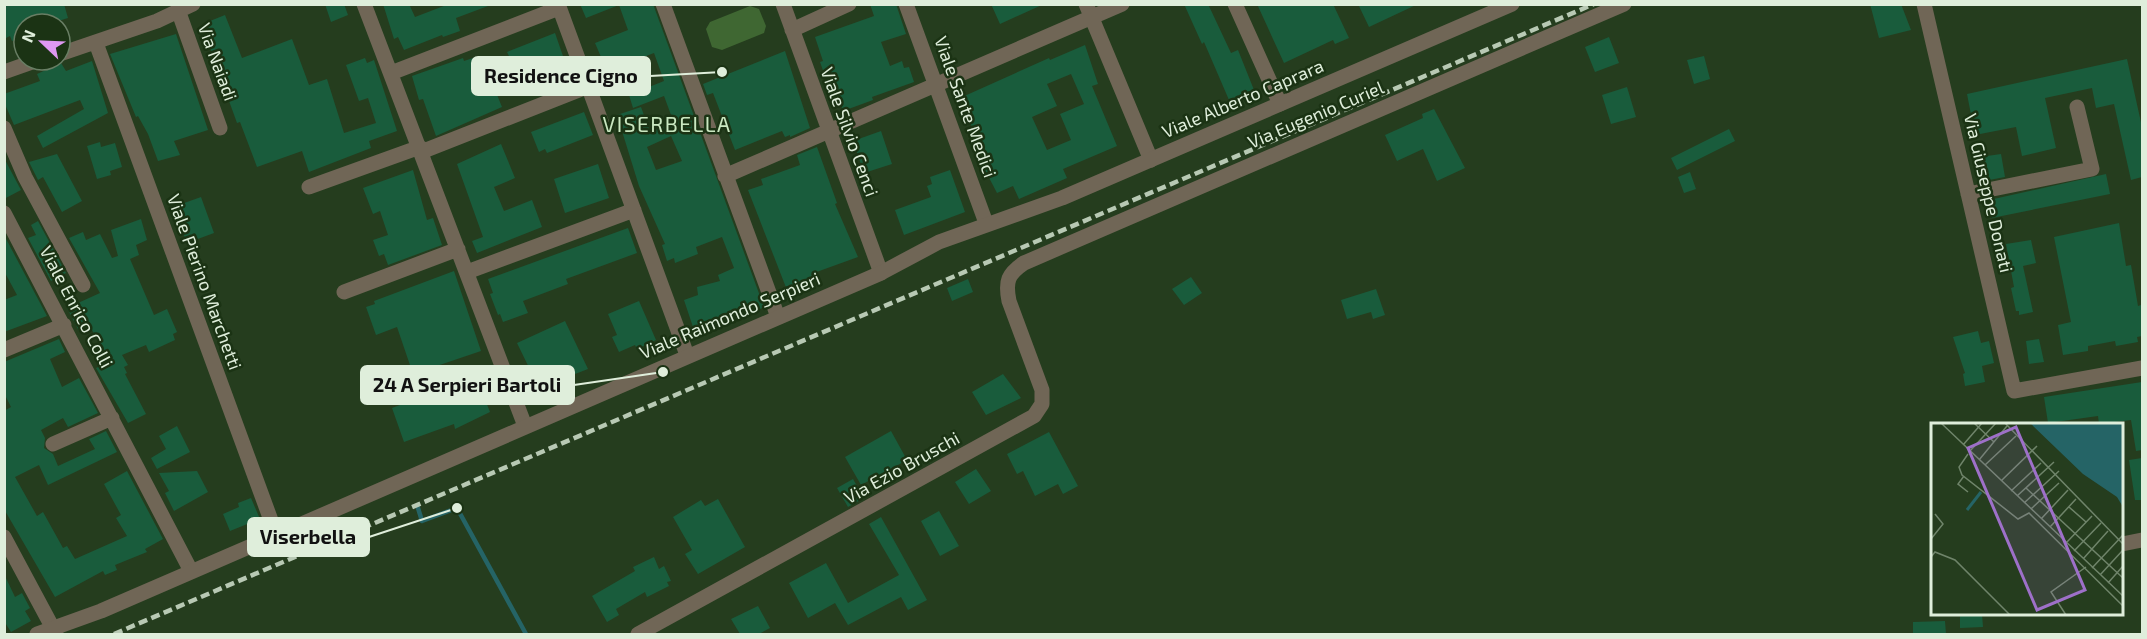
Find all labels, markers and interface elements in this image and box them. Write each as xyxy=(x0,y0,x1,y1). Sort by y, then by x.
north arrow xyxy=(12,12,72,72)
street label: Via Naiadi xyxy=(194,20,242,103)
text: N xyxy=(17,27,39,45)
street label: Viale Sante Medici xyxy=(930,33,1002,180)
street label: Viale Alberto Caprara xyxy=(1158,54,1327,142)
callout: Residence Cigno xyxy=(472,57,650,95)
text: Residence Cigno xyxy=(484,63,638,87)
street label: Viale Silvio Cenci xyxy=(816,64,883,199)
street label: Via Eugenio Curiel xyxy=(1244,75,1388,153)
district label: VISERBELLA xyxy=(602,111,732,136)
street label: Via Giuseppe Donati xyxy=(1960,111,2018,274)
street label: Viale Pierino Marchetti xyxy=(163,191,247,372)
street label: Viale Enrico Colli xyxy=(35,242,118,371)
street label: Viale Raimondo Serpieri xyxy=(636,267,823,363)
callout: 24 A Serpieri Bartoli xyxy=(361,366,574,404)
text: 24 A Serpieri Bartoli xyxy=(373,372,561,396)
inset map xyxy=(1931,423,2123,615)
street label: Via Ezio Bruschi xyxy=(840,426,963,508)
callout: Viserbella xyxy=(248,518,369,556)
text: Viserbella xyxy=(260,524,356,548)

